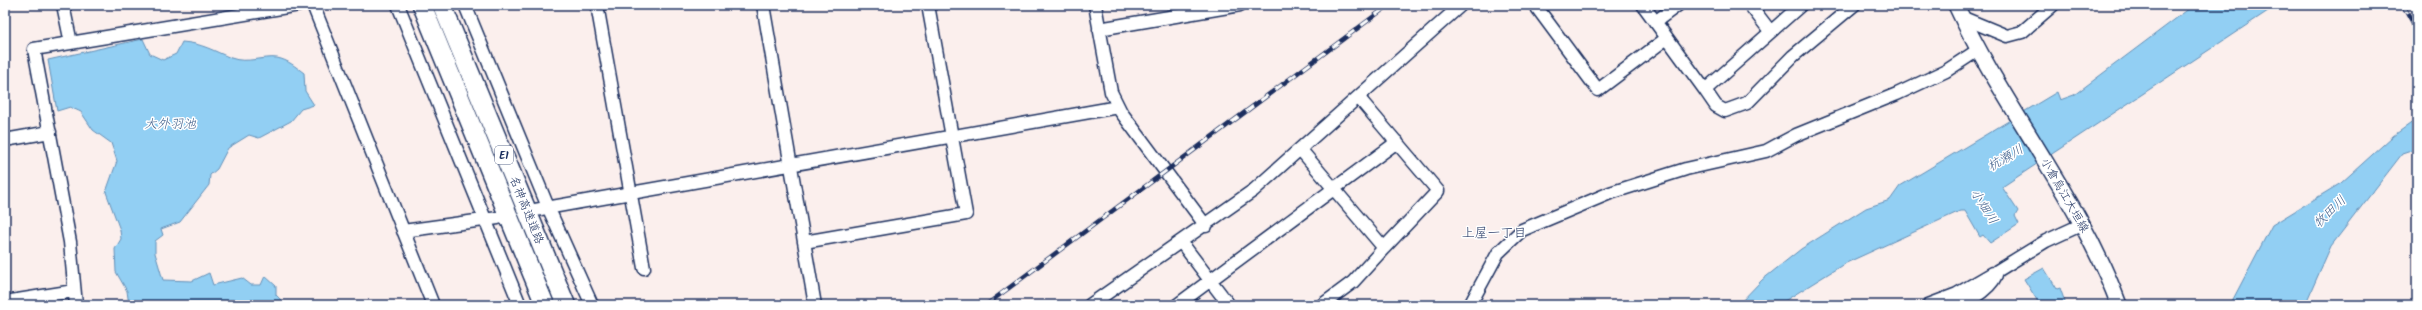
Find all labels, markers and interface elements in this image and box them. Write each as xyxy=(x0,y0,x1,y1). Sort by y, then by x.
water label: 大外羽池 xyxy=(144,114,197,135)
water label: 杭瀬川 xyxy=(1984,139,2028,177)
road number: E1 xyxy=(495,146,513,164)
street label: 小倉烏江大垣線 xyxy=(2035,154,2094,236)
street label: 名神高速道路 xyxy=(504,173,549,247)
water label: 小畑川 xyxy=(1964,185,2003,229)
water label: 牧田川 xyxy=(2309,191,2351,233)
district label: 上屋一丁目 xyxy=(1461,223,1527,244)

